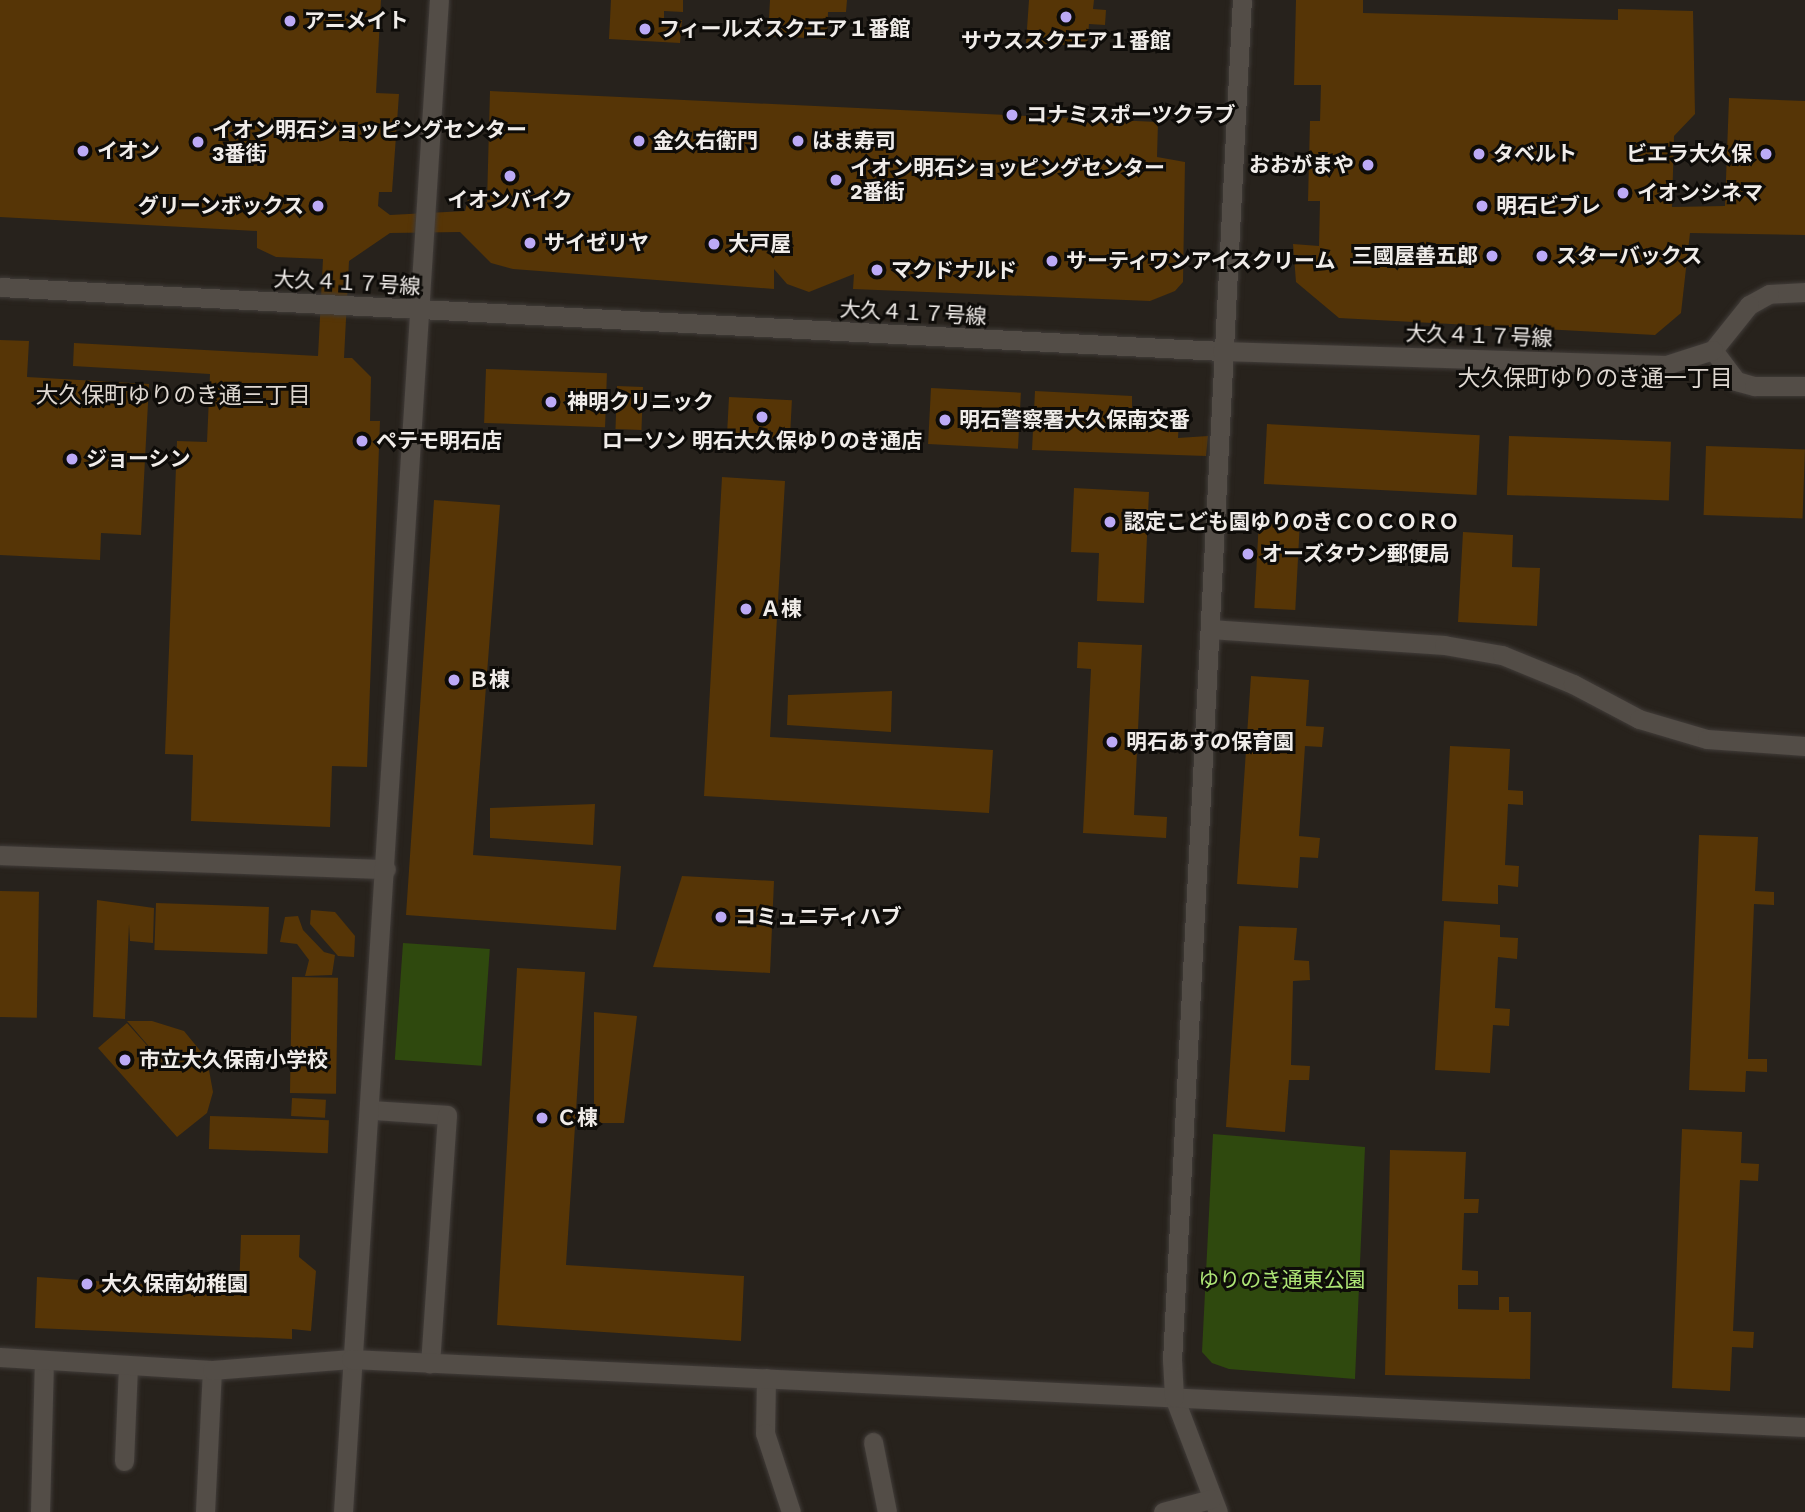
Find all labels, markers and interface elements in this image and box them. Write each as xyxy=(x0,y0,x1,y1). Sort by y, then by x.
place label: アニメイト xyxy=(304,8,409,34)
marker: サウススクエア１番館 xyxy=(1058,9,1074,25)
marker: アニメイト xyxy=(282,13,298,29)
place label: フィールズスクエア１番館 xyxy=(659,16,911,42)
marker: フィールズスクエア１番館 xyxy=(637,21,653,37)
place label: サウススクエア１番館 xyxy=(961,28,1171,54)
place label: コナミスポーツクラブ xyxy=(1026,102,1236,128)
marker: コナミスポーツクラブ xyxy=(1004,107,1020,123)
place label: イオン明石ショッピングセンター 3番街 xyxy=(212,117,527,167)
place label: 金久右衛門 xyxy=(653,128,758,154)
place label: はま寿司 xyxy=(812,128,896,154)
marker: 金久右衛門 xyxy=(631,133,647,149)
marker: はま寿司 xyxy=(790,133,806,149)
marker: イオン明石ショッピングセンター 3番街 xyxy=(190,134,206,150)
place label: イオン xyxy=(97,138,160,164)
place label: タベルト xyxy=(1493,141,1577,167)
place label: ビエラ大久保 xyxy=(1626,141,1752,167)
marker: イオン xyxy=(75,143,91,159)
marker: タベルト xyxy=(1471,146,1487,162)
marker: ビエラ大久保 xyxy=(1758,146,1774,162)
place label: おおがまや xyxy=(1249,152,1354,178)
place label: イオン明石ショッピングセンター 2番街 xyxy=(850,155,1165,205)
marker: おおがまや xyxy=(1360,157,1376,173)
marker: イオンバイク xyxy=(502,168,518,184)
marker: イオン明石ショッピングセンター 2番街 xyxy=(828,172,844,188)
place label: イオンシネマ xyxy=(1637,180,1763,206)
marker: イオンシネマ xyxy=(1615,185,1631,201)
place label: イオンバイク xyxy=(447,187,573,213)
place label: グリーンボックス xyxy=(136,193,304,219)
place label: 明石ビブレ xyxy=(1496,193,1601,219)
marker: グリーンボックス xyxy=(310,198,326,214)
marker: 明石ビブレ xyxy=(1474,198,1490,214)
place label: サイゼリヤ xyxy=(544,230,649,256)
place label: 大戸屋 xyxy=(728,231,791,257)
marker: サイゼリヤ xyxy=(522,235,538,251)
marker: 大戸屋 xyxy=(706,236,722,252)
place label: 三國屋善五郎 xyxy=(1352,243,1478,269)
place label: スターバックス xyxy=(1556,243,1703,269)
place label: サーティワンアイスクリーム xyxy=(1066,248,1339,274)
marker: 三國屋善五郎 xyxy=(1484,248,1500,264)
marker: スターバックス xyxy=(1534,248,1550,264)
marker: サーティワンアイスクリーム xyxy=(1044,253,1060,269)
place label: マクドナルド xyxy=(891,257,1017,283)
marker: マクドナルド xyxy=(869,262,885,278)
street label: 大久４１７号線 xyxy=(273,267,421,299)
street label: 大久４１７号線 xyxy=(839,297,987,329)
street label: 大久４１７号線 xyxy=(1405,321,1553,351)
district label: 大久保町ゆりのき通一丁目 xyxy=(1457,365,1733,393)
district label: 大久保町ゆりのき通三丁目 xyxy=(35,382,311,410)
place label: 神明クリニック xyxy=(567,389,714,415)
marker: 神明クリニック xyxy=(541,392,561,412)
place label: 明石警察署大久保南交番 xyxy=(959,407,1190,433)
marker: ローソン 明石大久保ゆりのき通店 xyxy=(754,409,770,425)
marker: 明石警察署大久保南交番 xyxy=(937,412,953,428)
place label: ペテモ明石店 xyxy=(376,428,502,454)
place label: ローソン 明石大久保ゆりのき通店 xyxy=(601,428,923,454)
marker: ペテモ明石店 xyxy=(354,433,370,449)
place label: ジョーシン xyxy=(86,446,191,472)
marker: ジョーシン xyxy=(64,451,80,467)
place label: 認定こども園ゆりのきＣＯＣＯＲＯ xyxy=(1124,509,1460,535)
marker: 認定こども園ゆりのきＣＯＣＯＲＯ xyxy=(1102,514,1118,530)
place label: オーズタウン郵便局 xyxy=(1262,541,1451,567)
marker: オーズタウン郵便局 xyxy=(1240,546,1256,562)
place label: Ａ棟 xyxy=(760,596,802,622)
marker: Ａ棟 xyxy=(738,601,754,617)
place label: Ｂ棟 xyxy=(468,667,510,693)
marker: Ｂ棟 xyxy=(446,672,462,688)
place label: 明石あすの保育園 xyxy=(1126,729,1294,755)
marker: 明石あすの保育園 xyxy=(1104,734,1120,750)
place label: コミュニティハブ xyxy=(735,904,903,930)
marker: コミュニティハブ xyxy=(713,909,729,925)
place label: 市立大久保南小学校 xyxy=(139,1047,328,1073)
marker: 市立大久保南小学校 xyxy=(117,1052,133,1068)
place label: Ｃ棟 xyxy=(556,1105,598,1131)
marker: Ｃ棟 xyxy=(534,1110,550,1126)
park label: ゆりのき通東公園 xyxy=(1198,1267,1366,1293)
place label: 大久保南幼稚園 xyxy=(101,1271,248,1297)
marker: 大久保南幼稚園 xyxy=(79,1276,95,1292)

